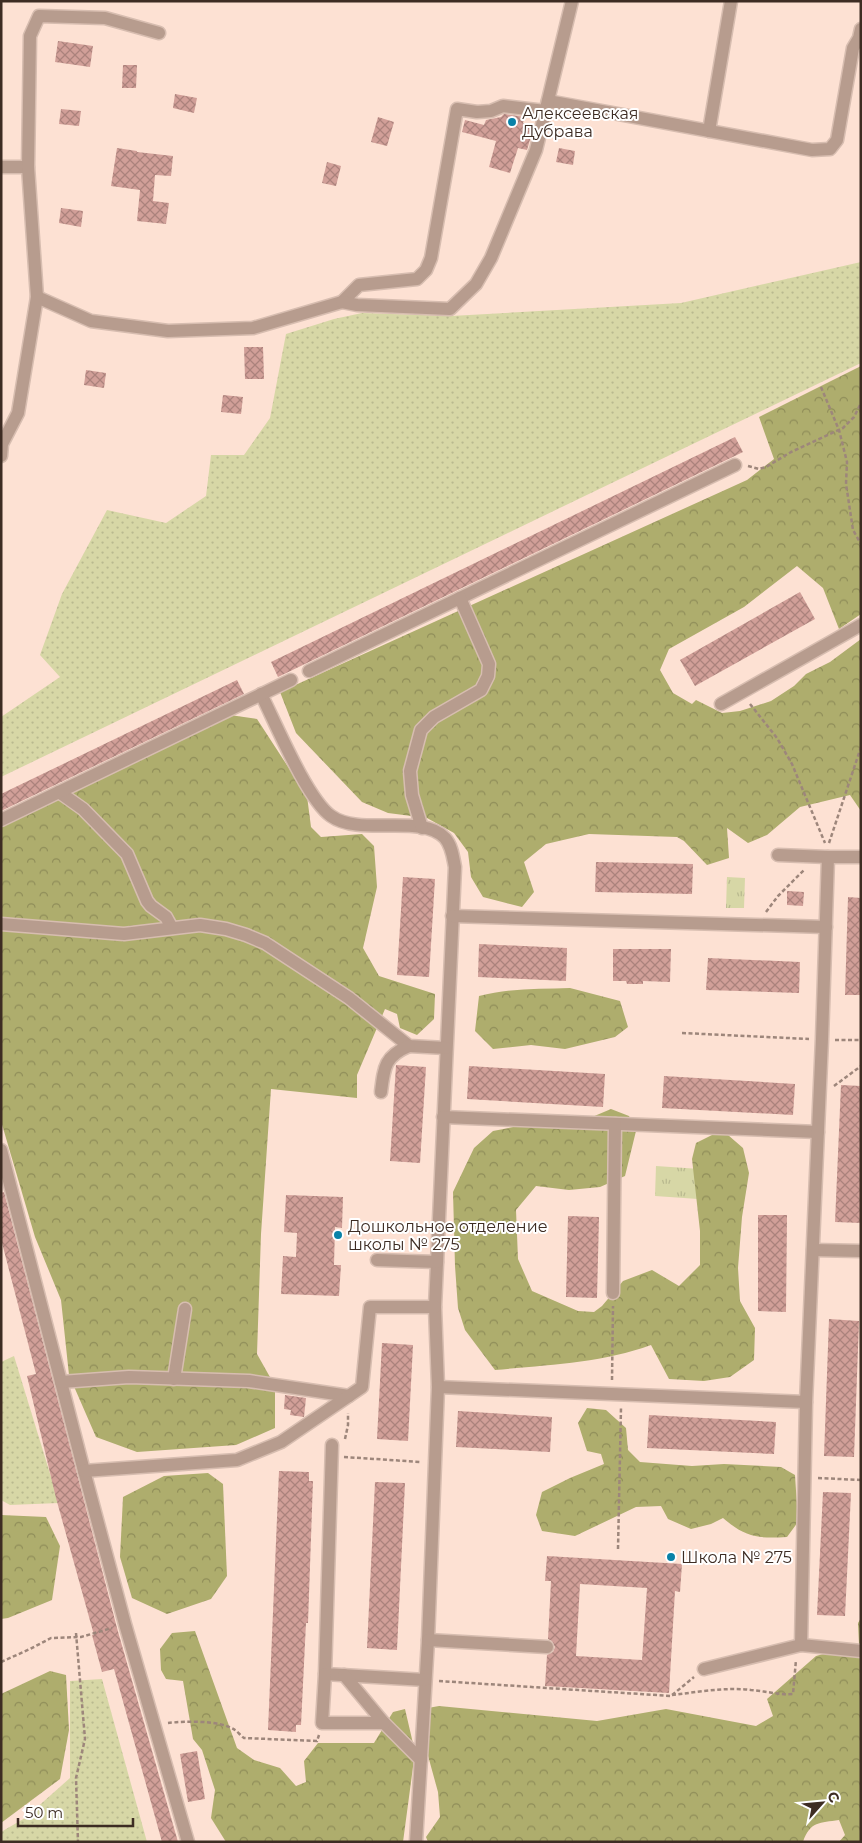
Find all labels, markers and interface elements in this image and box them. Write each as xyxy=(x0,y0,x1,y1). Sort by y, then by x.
place label: Алексеевская Дубрава xyxy=(522,104,638,141)
marker: Алексеевская Дубрава xyxy=(506,116,518,128)
place label: Дошкольное отделение школы № 275 xyxy=(348,1217,548,1254)
marker: Дошкольное отделение школы № 275 xyxy=(332,1229,344,1241)
place label: Школа № 275 xyxy=(681,1548,792,1567)
marker: Школа № 275 xyxy=(665,1551,677,1563)
north arrow xyxy=(797,1778,847,1828)
text: С xyxy=(823,1788,844,1806)
scale bar xyxy=(18,1796,132,1828)
text: 50 m xyxy=(25,1803,63,1822)

